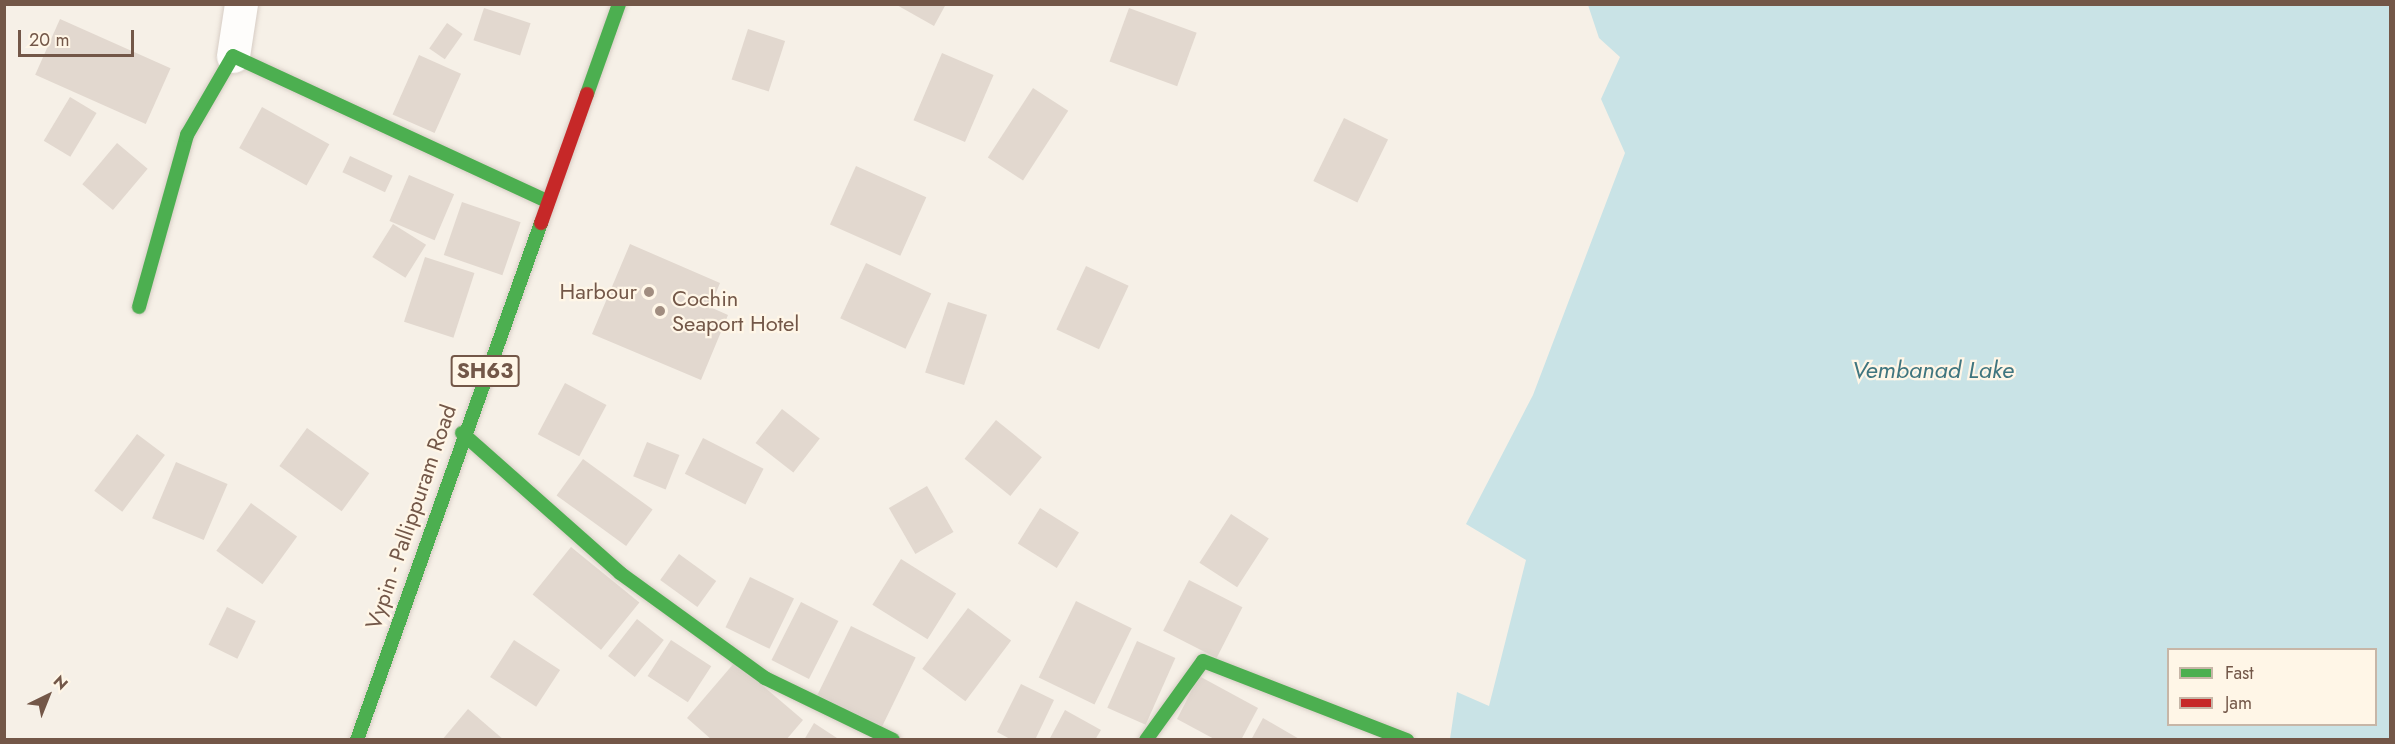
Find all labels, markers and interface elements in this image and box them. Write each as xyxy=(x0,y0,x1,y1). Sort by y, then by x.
scale bar xyxy=(21,18,136,56)
text: 20 m xyxy=(29,27,69,53)
place label: Harbour xyxy=(559,279,637,305)
marker: Harbour xyxy=(642,285,656,299)
place label: Cochin Seaport Hotel xyxy=(672,285,799,336)
marker: Cochin Seaport Hotel xyxy=(653,304,667,318)
road number: SH63 xyxy=(450,353,520,389)
water label: Vembanad Lake xyxy=(1852,356,2014,384)
street label: Vypin - Pallippuram Road xyxy=(360,401,462,633)
legend xyxy=(2167,648,2377,726)
text: Fast xyxy=(2225,660,2254,686)
north arrow xyxy=(18,666,78,726)
text: N xyxy=(48,670,73,695)
text: Jam xyxy=(2225,690,2252,716)

